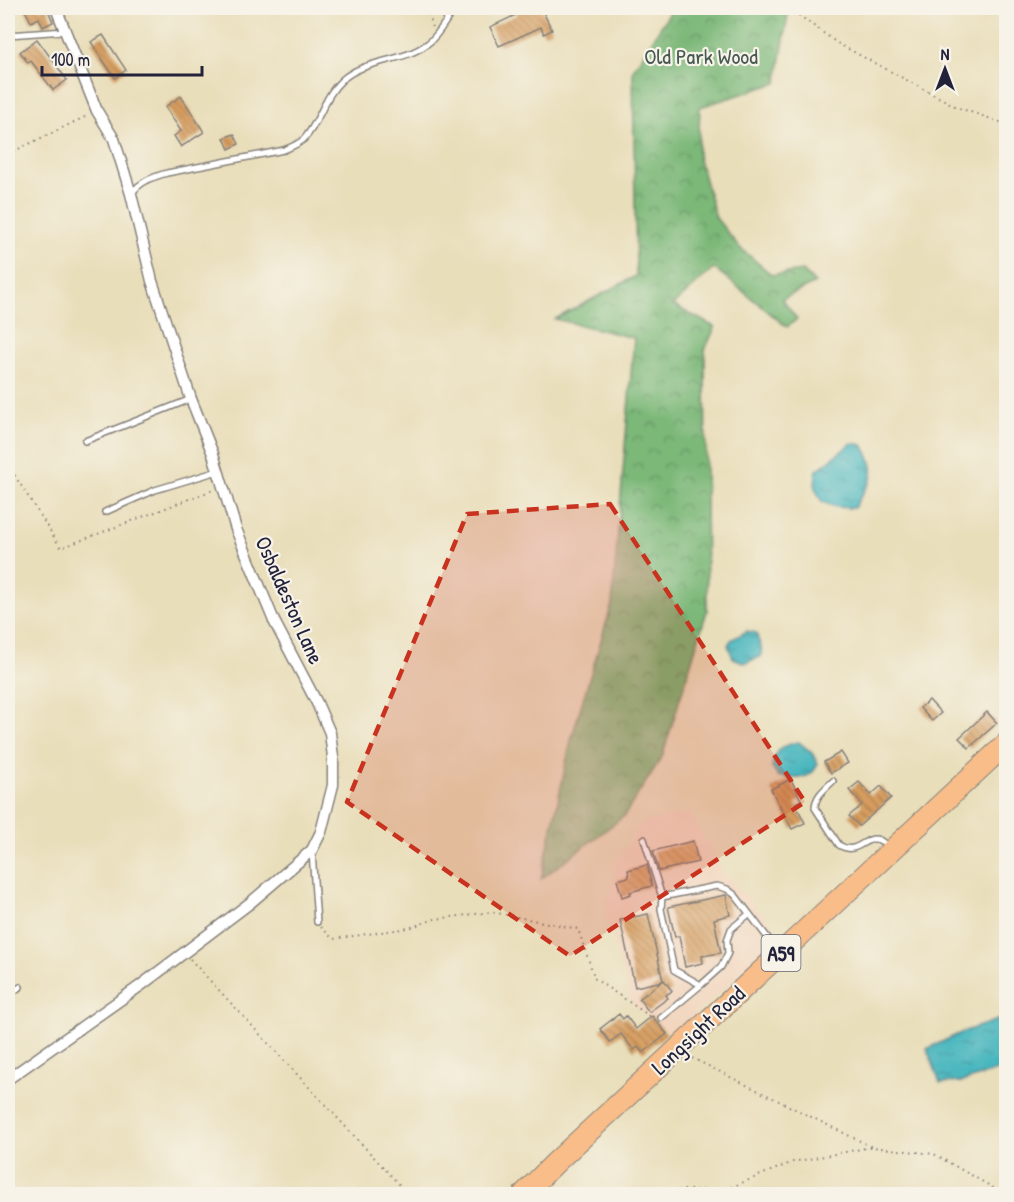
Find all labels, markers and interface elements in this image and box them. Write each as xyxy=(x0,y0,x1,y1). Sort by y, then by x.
scale bar xyxy=(42,39,202,77)
north arrow xyxy=(915,39,975,99)
park label: Old Park Wood xyxy=(644,41,758,71)
text: N xyxy=(941,43,950,65)
text: 100 m xyxy=(51,47,90,72)
street label: Osbaldeston Lane xyxy=(248,531,332,669)
road number: A59 xyxy=(762,935,800,971)
street label: Longsight Road xyxy=(645,979,752,1081)

